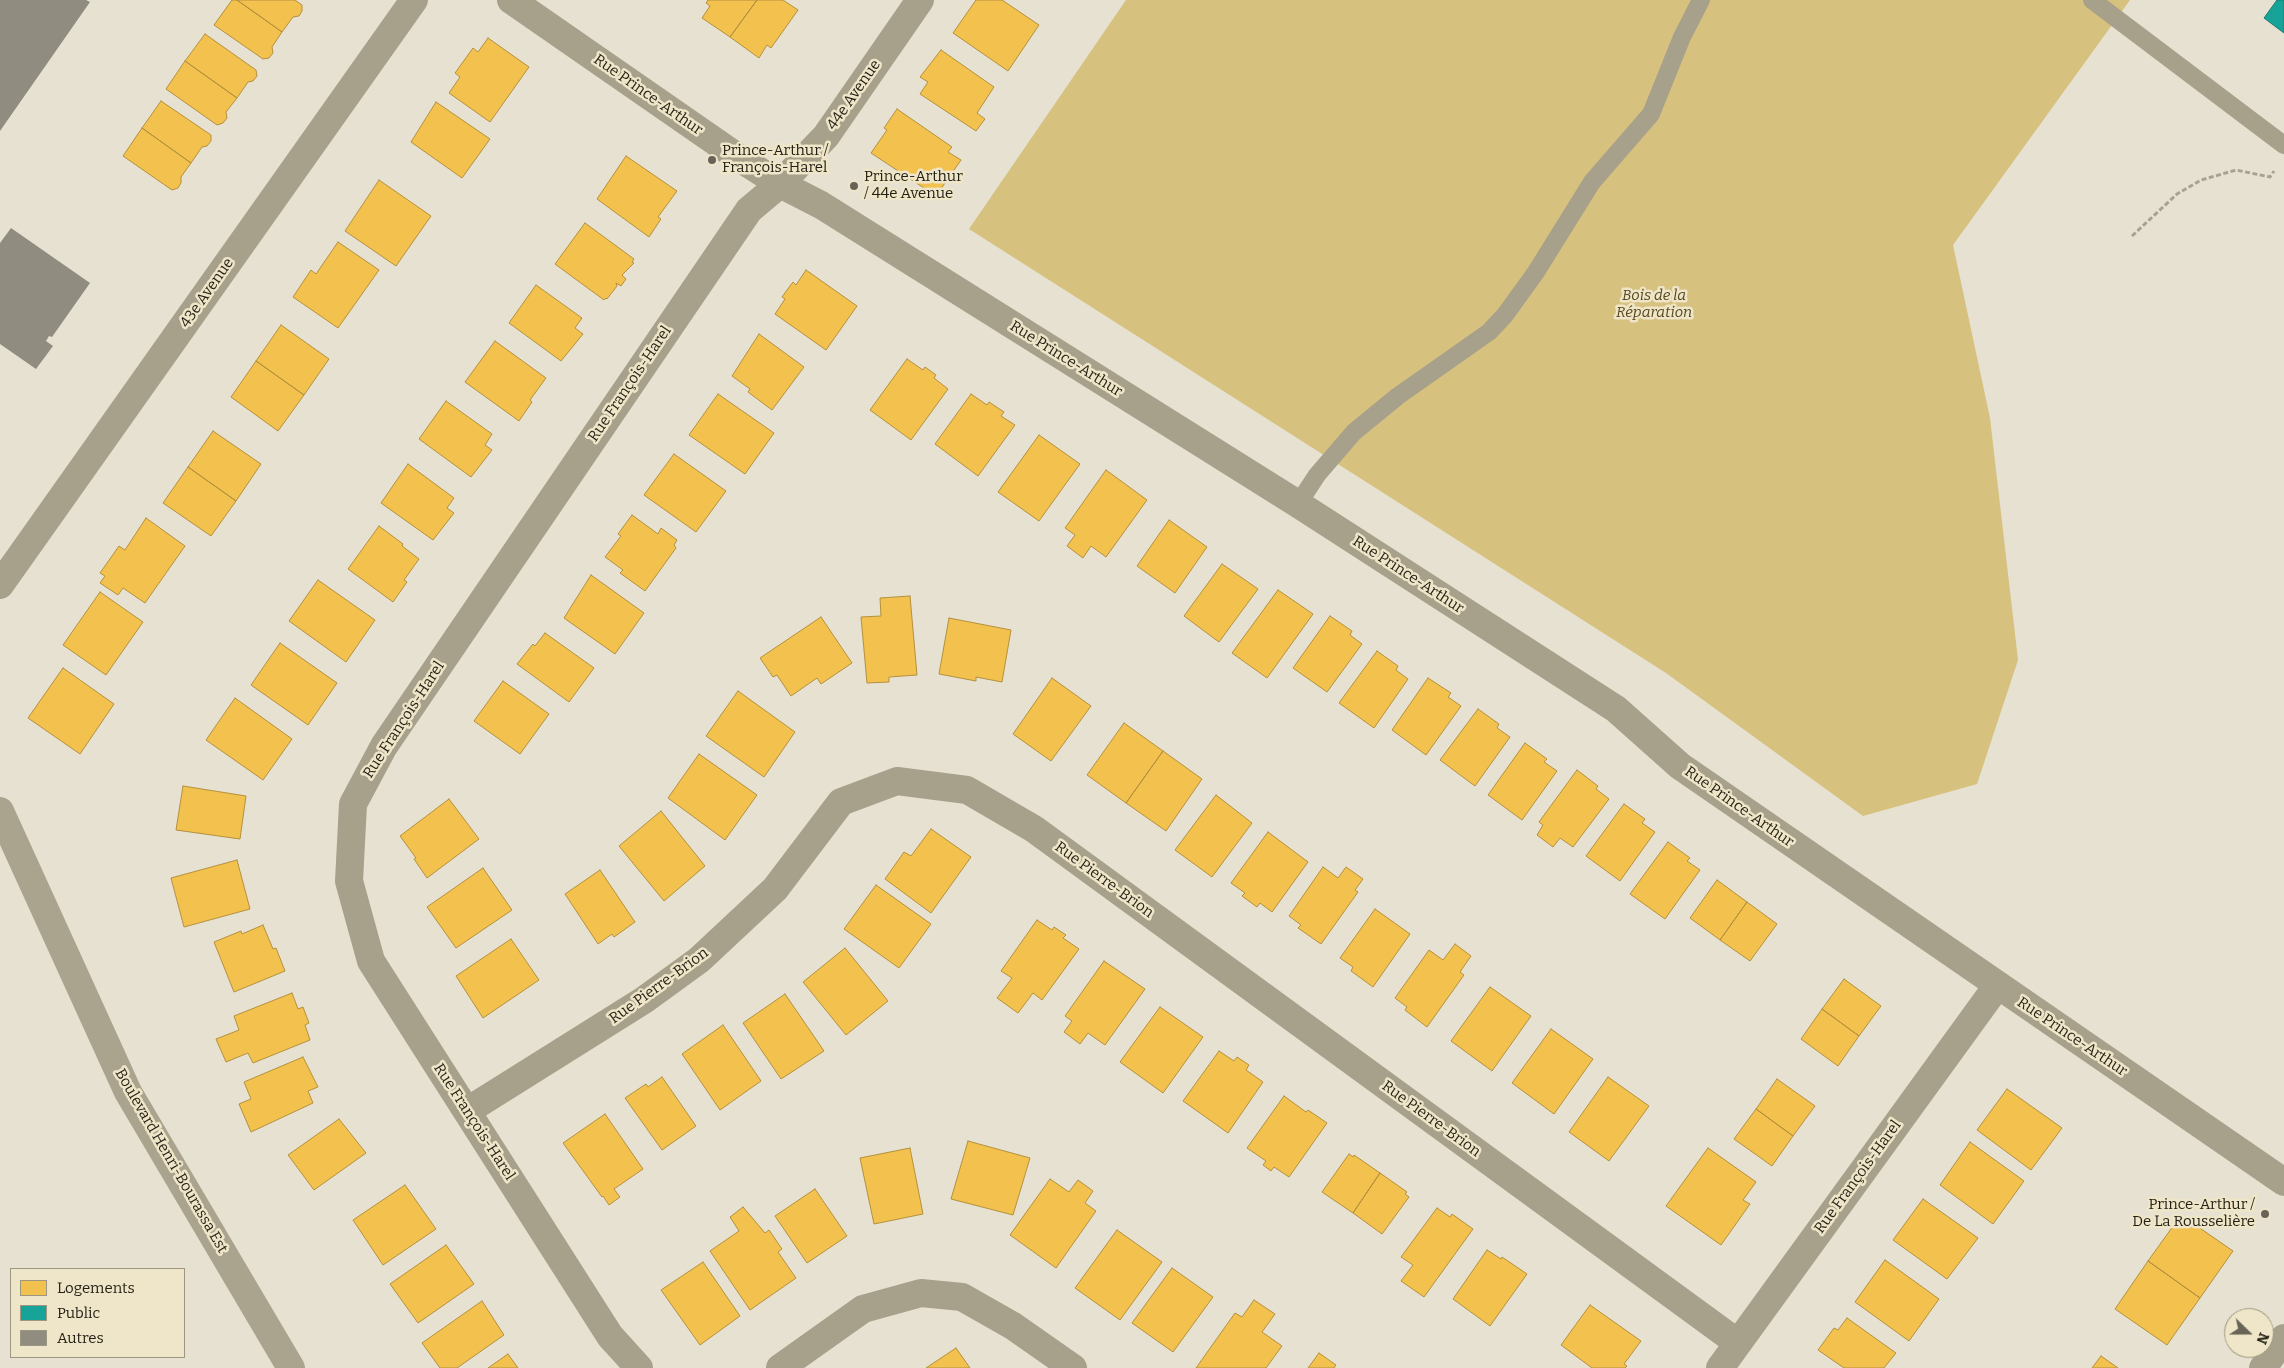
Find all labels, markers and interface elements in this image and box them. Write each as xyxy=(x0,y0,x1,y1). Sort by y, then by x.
street label: Rue Prince-Arthur xyxy=(590,51,706,139)
street label: 44e Avenue xyxy=(823,56,885,134)
place label: Prince-Arthur / François-Harel xyxy=(722,142,829,177)
marker: Prince-Arthur / François-Harel xyxy=(706,154,718,166)
place label: Prince-Arthur / 44e Avenue xyxy=(864,168,963,203)
marker: Prince-Arthur / 44e Avenue xyxy=(848,180,860,192)
street label: 43e Avenue xyxy=(176,255,238,331)
park label: Bois de la Réparation xyxy=(1616,287,1692,322)
street label: Rue Prince-Arthur xyxy=(1007,317,1125,401)
street label: Rue François-Harel xyxy=(585,323,675,445)
street label: Rue Prince-Arthur xyxy=(1349,532,1467,618)
street label: Rue François-Harel xyxy=(360,658,448,782)
street label: Rue Prince-Arthur xyxy=(1681,763,1797,851)
street label: Rue Pierre-Brion xyxy=(1051,838,1157,922)
street label: Rue Pierre-Brion xyxy=(606,944,712,1028)
street label: Rue Prince-Arthur xyxy=(2014,993,2130,1081)
street label: Rue François-Harel xyxy=(430,1060,518,1184)
street label: Boulevard Henri-Bourassa Est xyxy=(111,1066,231,1256)
street label: Rue Pierre-Brion xyxy=(1378,1077,1484,1161)
street label: Rue François-Harel xyxy=(1811,1117,1905,1237)
place label: Prince-Arthur / De La Rousselière xyxy=(2132,1196,2255,1231)
marker: Prince-Arthur / De La Rousselière xyxy=(2259,1208,2271,1220)
legend xyxy=(10,1268,185,1358)
text: Logements xyxy=(57,1279,135,1297)
text: Public xyxy=(57,1304,100,1322)
north arrow xyxy=(2224,1308,2274,1358)
text: Autres xyxy=(57,1329,104,1347)
text: N xyxy=(2253,1330,2272,1347)

